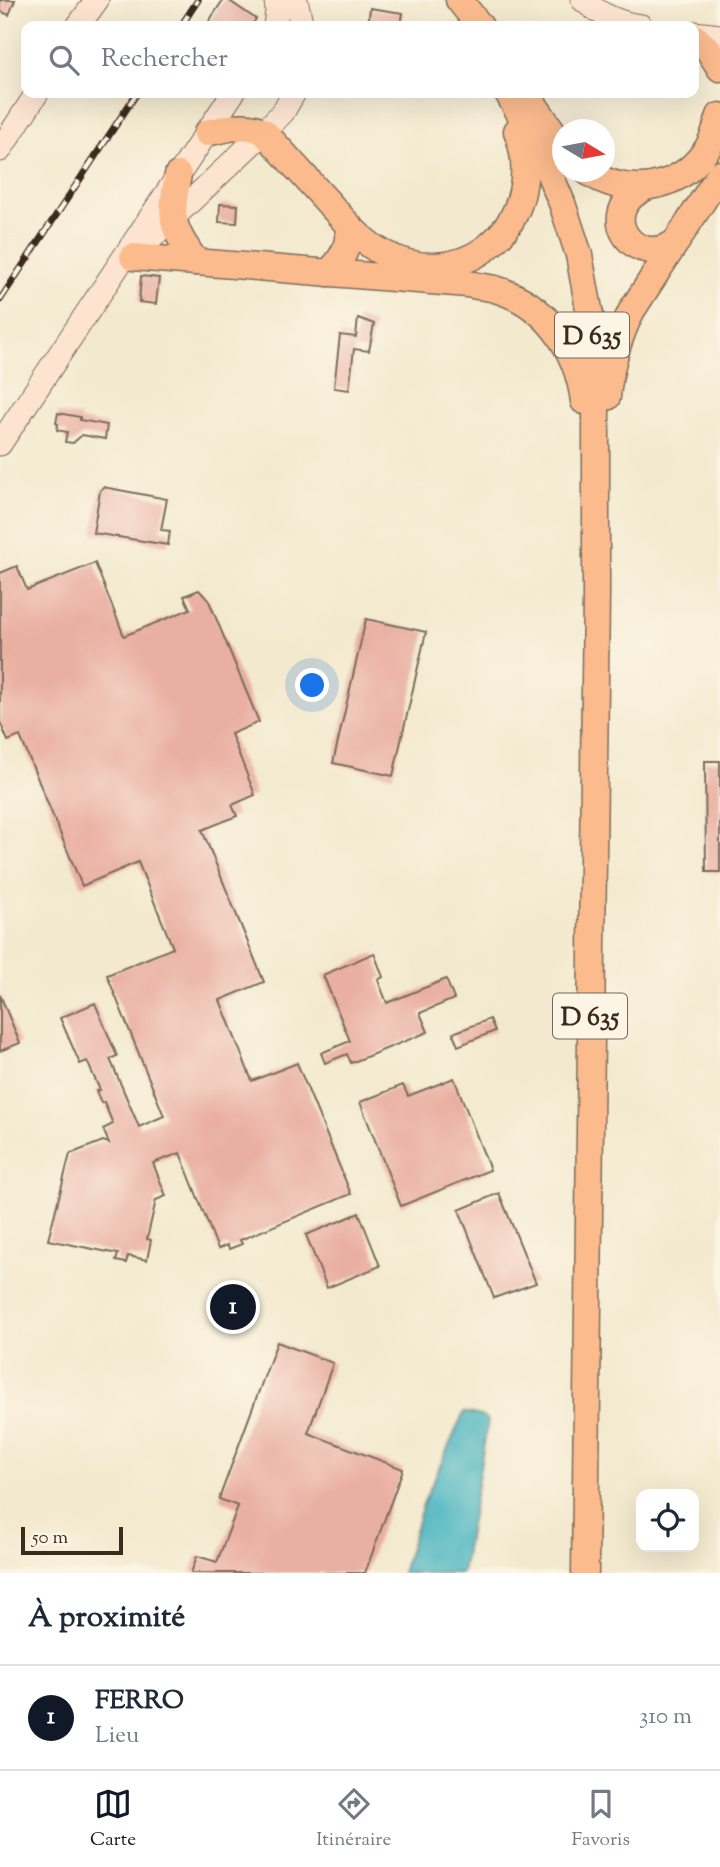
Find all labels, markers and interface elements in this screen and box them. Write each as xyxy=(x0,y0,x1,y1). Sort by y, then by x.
search box xyxy=(21,21,699,98)
icon: search xyxy=(45,41,83,79)
text: Rechercher xyxy=(101,41,228,78)
north arrow xyxy=(552,119,615,182)
road number: D 635 xyxy=(555,312,629,358)
your location xyxy=(295,668,329,702)
road number: D 635 xyxy=(553,993,627,1038)
pin: 1 xyxy=(210,1281,256,1333)
map controls xyxy=(636,1489,699,1552)
button: locate xyxy=(636,1489,699,1552)
scale bar xyxy=(21,1524,122,1556)
text: 50 m xyxy=(32,1525,68,1552)
text: À proximité xyxy=(28,1597,185,1640)
text: FERRO xyxy=(95,1683,184,1720)
text: 1 xyxy=(47,1701,55,1734)
text: 310 m xyxy=(639,1701,692,1734)
text: Lieu xyxy=(95,1720,139,1753)
tab: Carte xyxy=(90,1785,136,1854)
tab: Itinéraire xyxy=(316,1785,391,1854)
tab: Favoris xyxy=(571,1785,630,1854)

